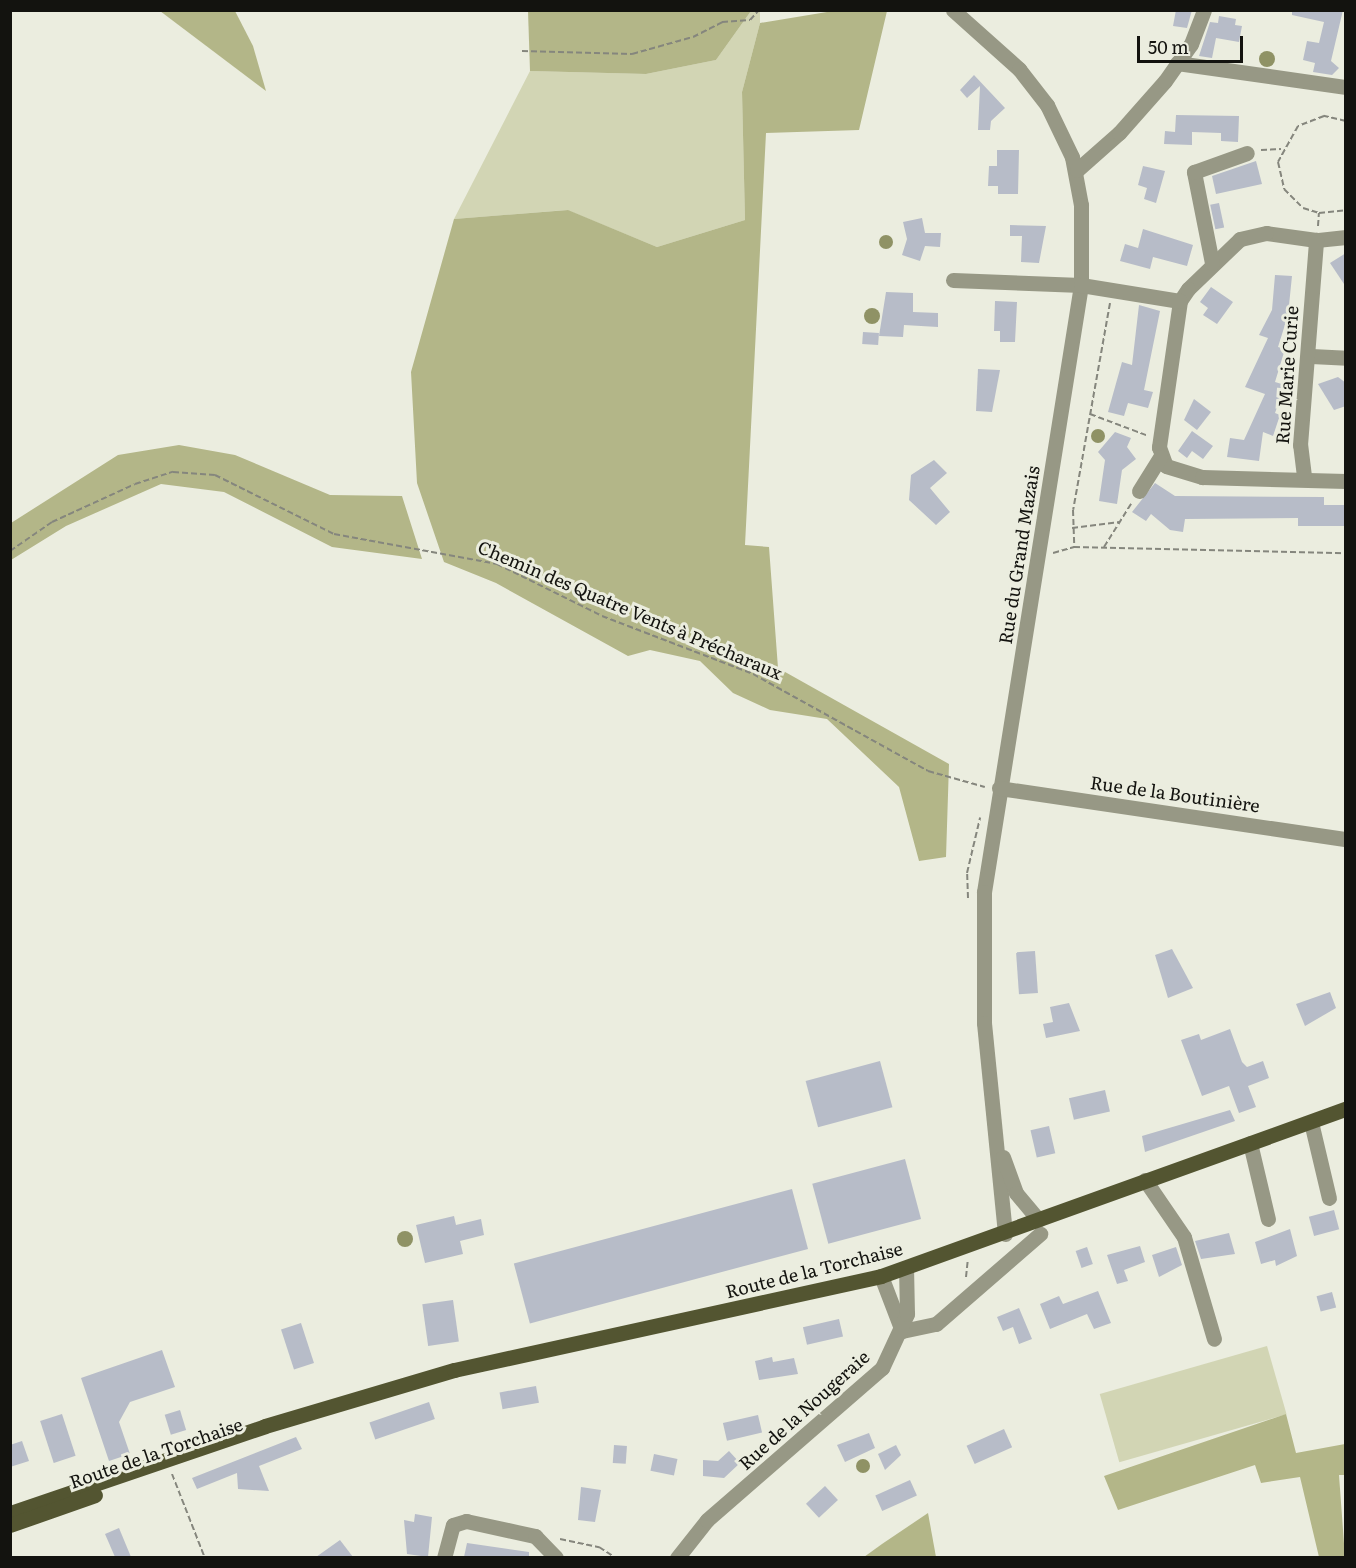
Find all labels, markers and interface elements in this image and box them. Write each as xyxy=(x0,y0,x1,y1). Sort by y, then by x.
scale bar xyxy=(1140,24,1246,62)
text: 50 m xyxy=(1148,33,1189,60)
street label: Rue Marie Curie xyxy=(1271,305,1303,445)
street label: Rue du Grand Mazais xyxy=(994,464,1044,646)
street label: Chemin des Quatre Vents à Précharaux xyxy=(475,536,785,684)
street label: Rue de la Boutinière xyxy=(1089,771,1261,817)
street label: Route de la Torchaise xyxy=(723,1238,905,1302)
street label: Rue de la Nougeraie xyxy=(734,1346,874,1474)
street label: Route de la Torchaise xyxy=(67,1413,245,1493)

